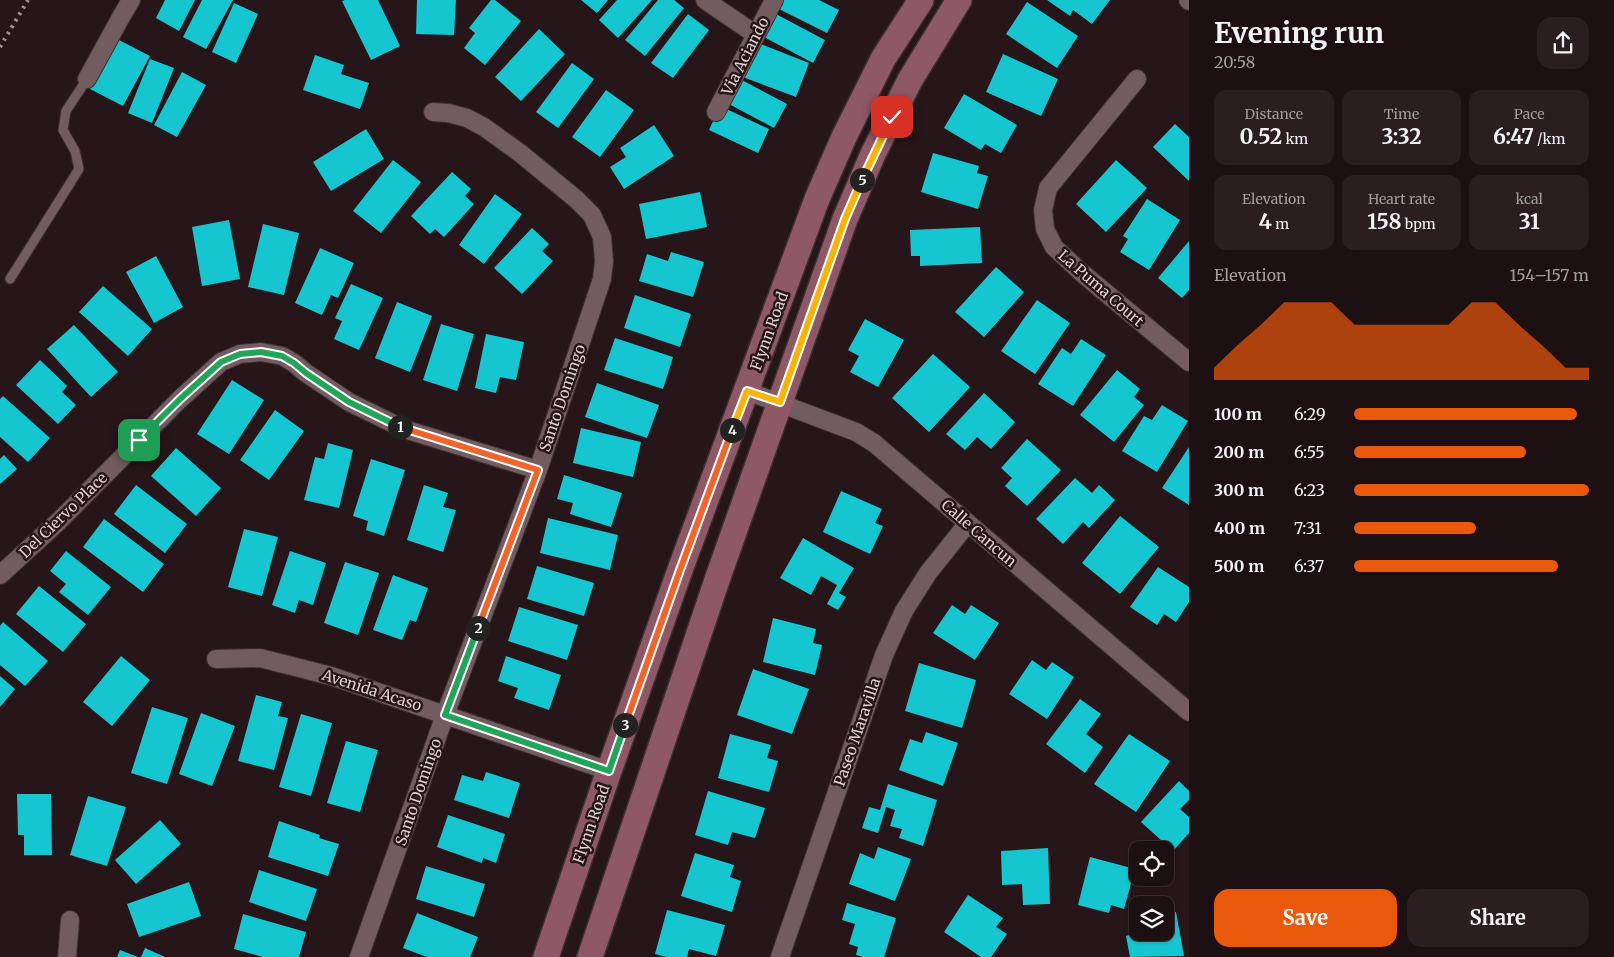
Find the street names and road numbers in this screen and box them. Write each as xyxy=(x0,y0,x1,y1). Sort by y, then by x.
street label: Via Aciando xyxy=(717,14,773,99)
street label: La Puma Court xyxy=(1054,246,1148,330)
street label: Flynn Road xyxy=(746,289,792,373)
street label: Santo Domingo xyxy=(535,342,589,454)
street label: Del Ciervo Place xyxy=(15,468,111,562)
street label: Calle Cancun xyxy=(938,495,1021,571)
street label: Avenida Acaso xyxy=(319,665,424,715)
street label: Paseo Maravilla xyxy=(830,675,884,789)
street label: Santo Domingo xyxy=(391,736,445,848)
street label: Flynn Road xyxy=(569,782,613,866)

